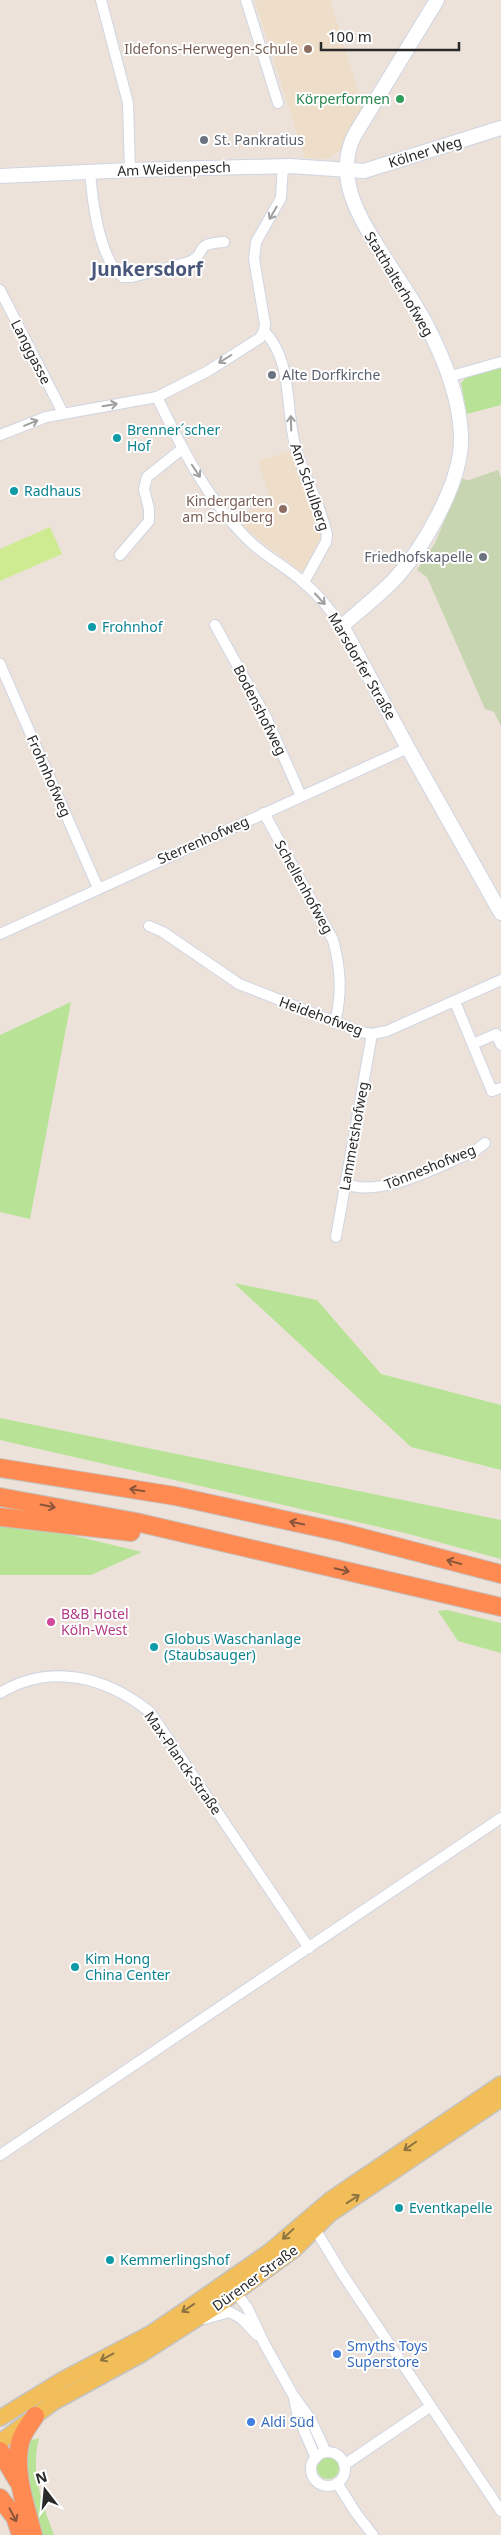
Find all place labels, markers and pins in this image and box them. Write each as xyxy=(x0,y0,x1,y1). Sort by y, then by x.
place label: Ildefons-Herwegen-Schule xyxy=(124,39,298,58)
marker: Ildefons-Herwegen-Schule xyxy=(302,43,314,55)
place label: Körperformen xyxy=(296,89,390,108)
marker: Körperformen xyxy=(394,93,406,105)
place label: St. Pankratius xyxy=(214,130,304,149)
marker: St. Pankratius xyxy=(198,134,210,146)
place label: Alte Dorfkirche xyxy=(282,365,380,384)
marker: Alte Dorfkirche xyxy=(266,369,278,381)
place label: Brenner´scher Hof xyxy=(127,420,220,455)
marker: Brenner´scher Hof xyxy=(111,432,123,444)
place label: Radhaus xyxy=(24,481,81,500)
marker: Radhaus xyxy=(8,485,20,497)
place label: Kindergarten am Schulberg xyxy=(182,491,273,526)
marker: Kindergarten am Schulberg xyxy=(277,503,289,515)
place label: Friedhofskapelle xyxy=(364,547,473,566)
marker: Friedhofskapelle xyxy=(477,551,489,563)
place label: Frohnhof xyxy=(102,617,164,636)
marker: Frohnhof xyxy=(86,621,98,633)
place label: B&B Hotel Köln-West xyxy=(61,1604,129,1639)
marker: B&B Hotel Köln-West xyxy=(45,1616,57,1628)
place label: Globus Waschanlage (Staubsauger) xyxy=(164,1629,301,1664)
marker: Globus Waschanlage (Staubsauger) xyxy=(148,1641,160,1653)
place label: Kim Hong China Center xyxy=(85,1949,171,1984)
marker: Kim Hong China Center xyxy=(69,1961,81,1973)
place label: Eventkapelle xyxy=(409,2198,493,2217)
marker: Eventkapelle xyxy=(393,2202,405,2214)
place label: Kemmerlingshof xyxy=(120,2250,231,2269)
marker: Kemmerlingshof xyxy=(104,2254,116,2266)
place label: Smyths Toys Superstore xyxy=(347,2336,428,2371)
marker: Smyths Toys Superstore xyxy=(331,2348,343,2360)
place label: Aldi Süd xyxy=(261,2412,314,2431)
marker: Aldi Süd xyxy=(245,2416,257,2428)

